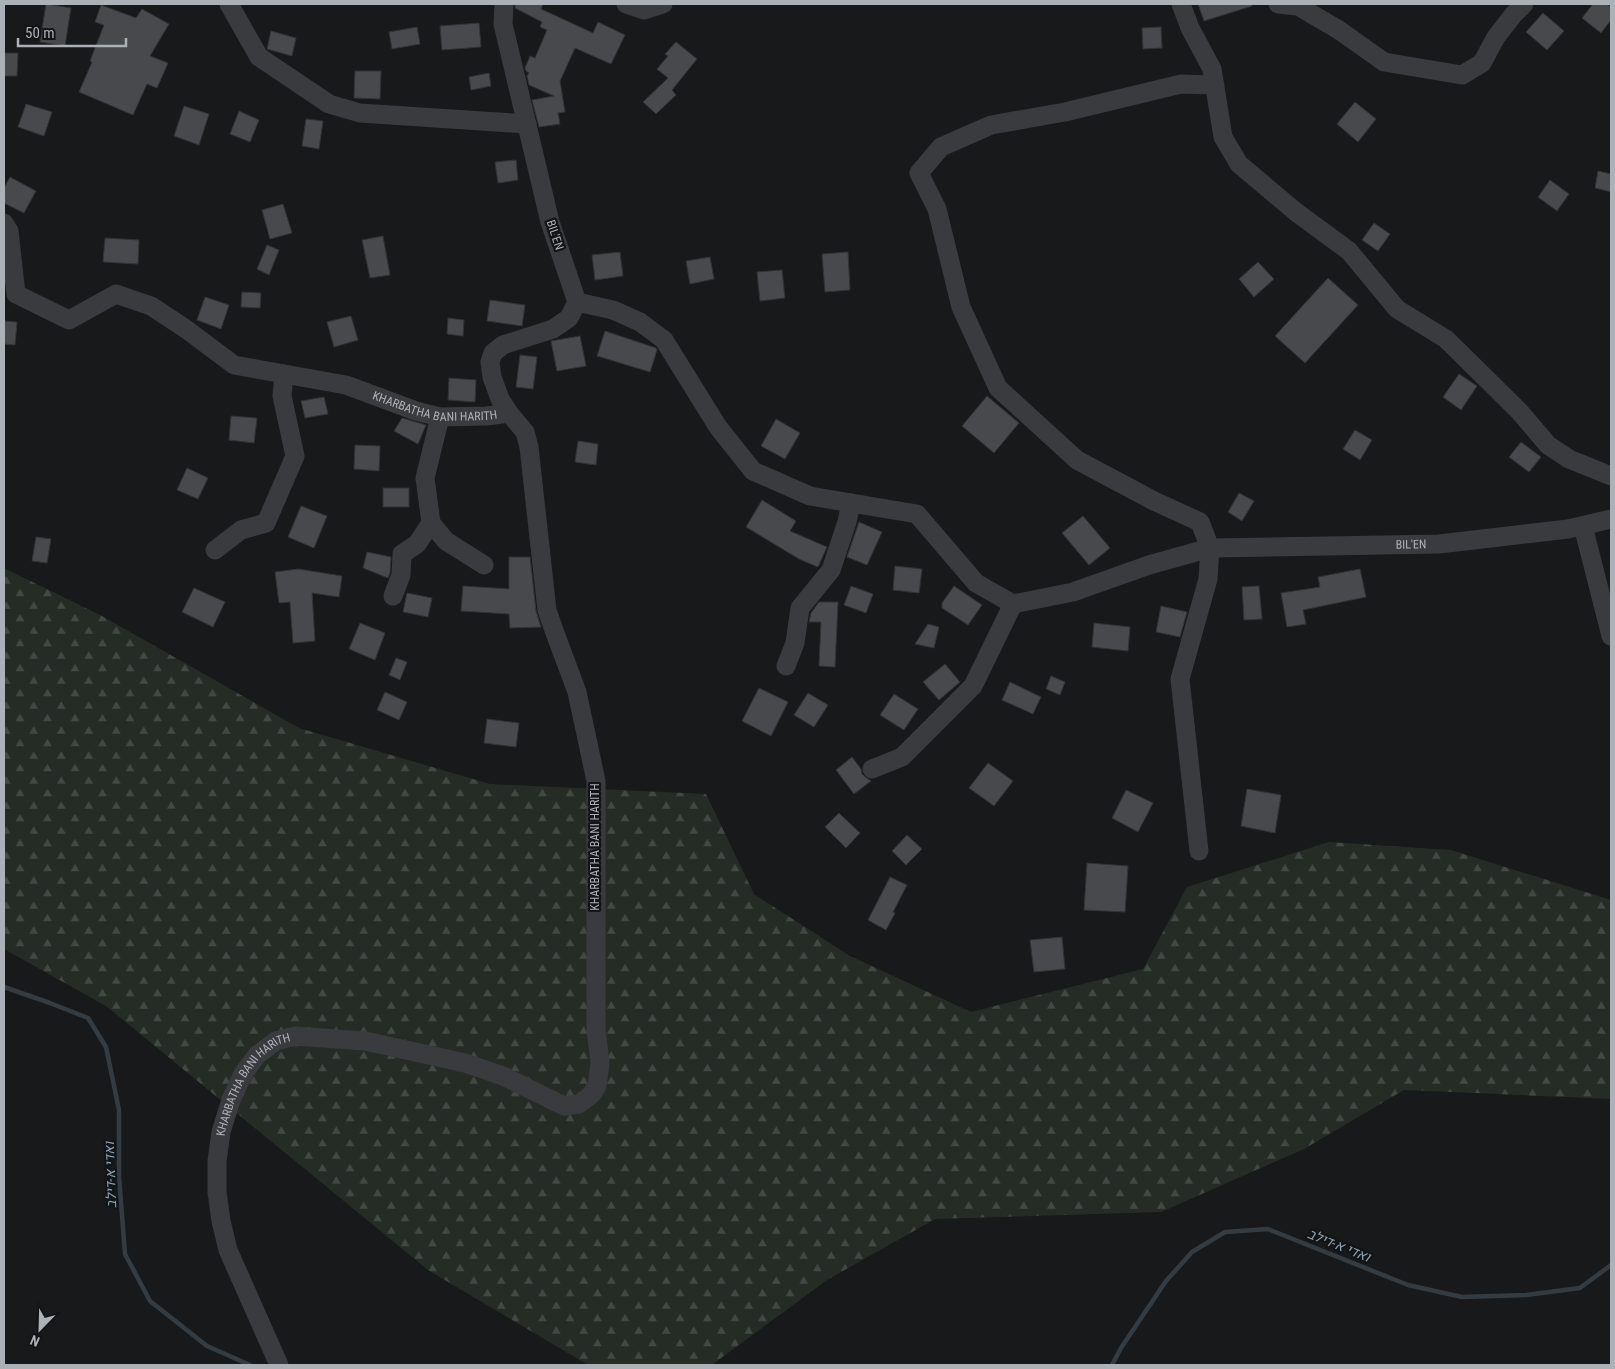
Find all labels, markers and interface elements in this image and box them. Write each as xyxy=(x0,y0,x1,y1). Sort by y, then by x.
scale bar xyxy=(18,15,125,47)
text: 50 m xyxy=(25,24,55,42)
street label: BIL'EN xyxy=(544,218,566,252)
street label: KHARBATHA BANI HARITH xyxy=(371,389,498,424)
street label: BIL'EN xyxy=(1396,537,1427,552)
street label: KHARBATHA BANI HARITH xyxy=(588,783,602,911)
street label: KHARBATHA BANI HARITH xyxy=(214,1031,292,1137)
water label: ואדי א-דילב xyxy=(101,1141,119,1208)
water label: ואדי א-דילב xyxy=(1305,1225,1374,1265)
north arrow xyxy=(15,1304,65,1354)
text: N xyxy=(28,1332,42,1350)

